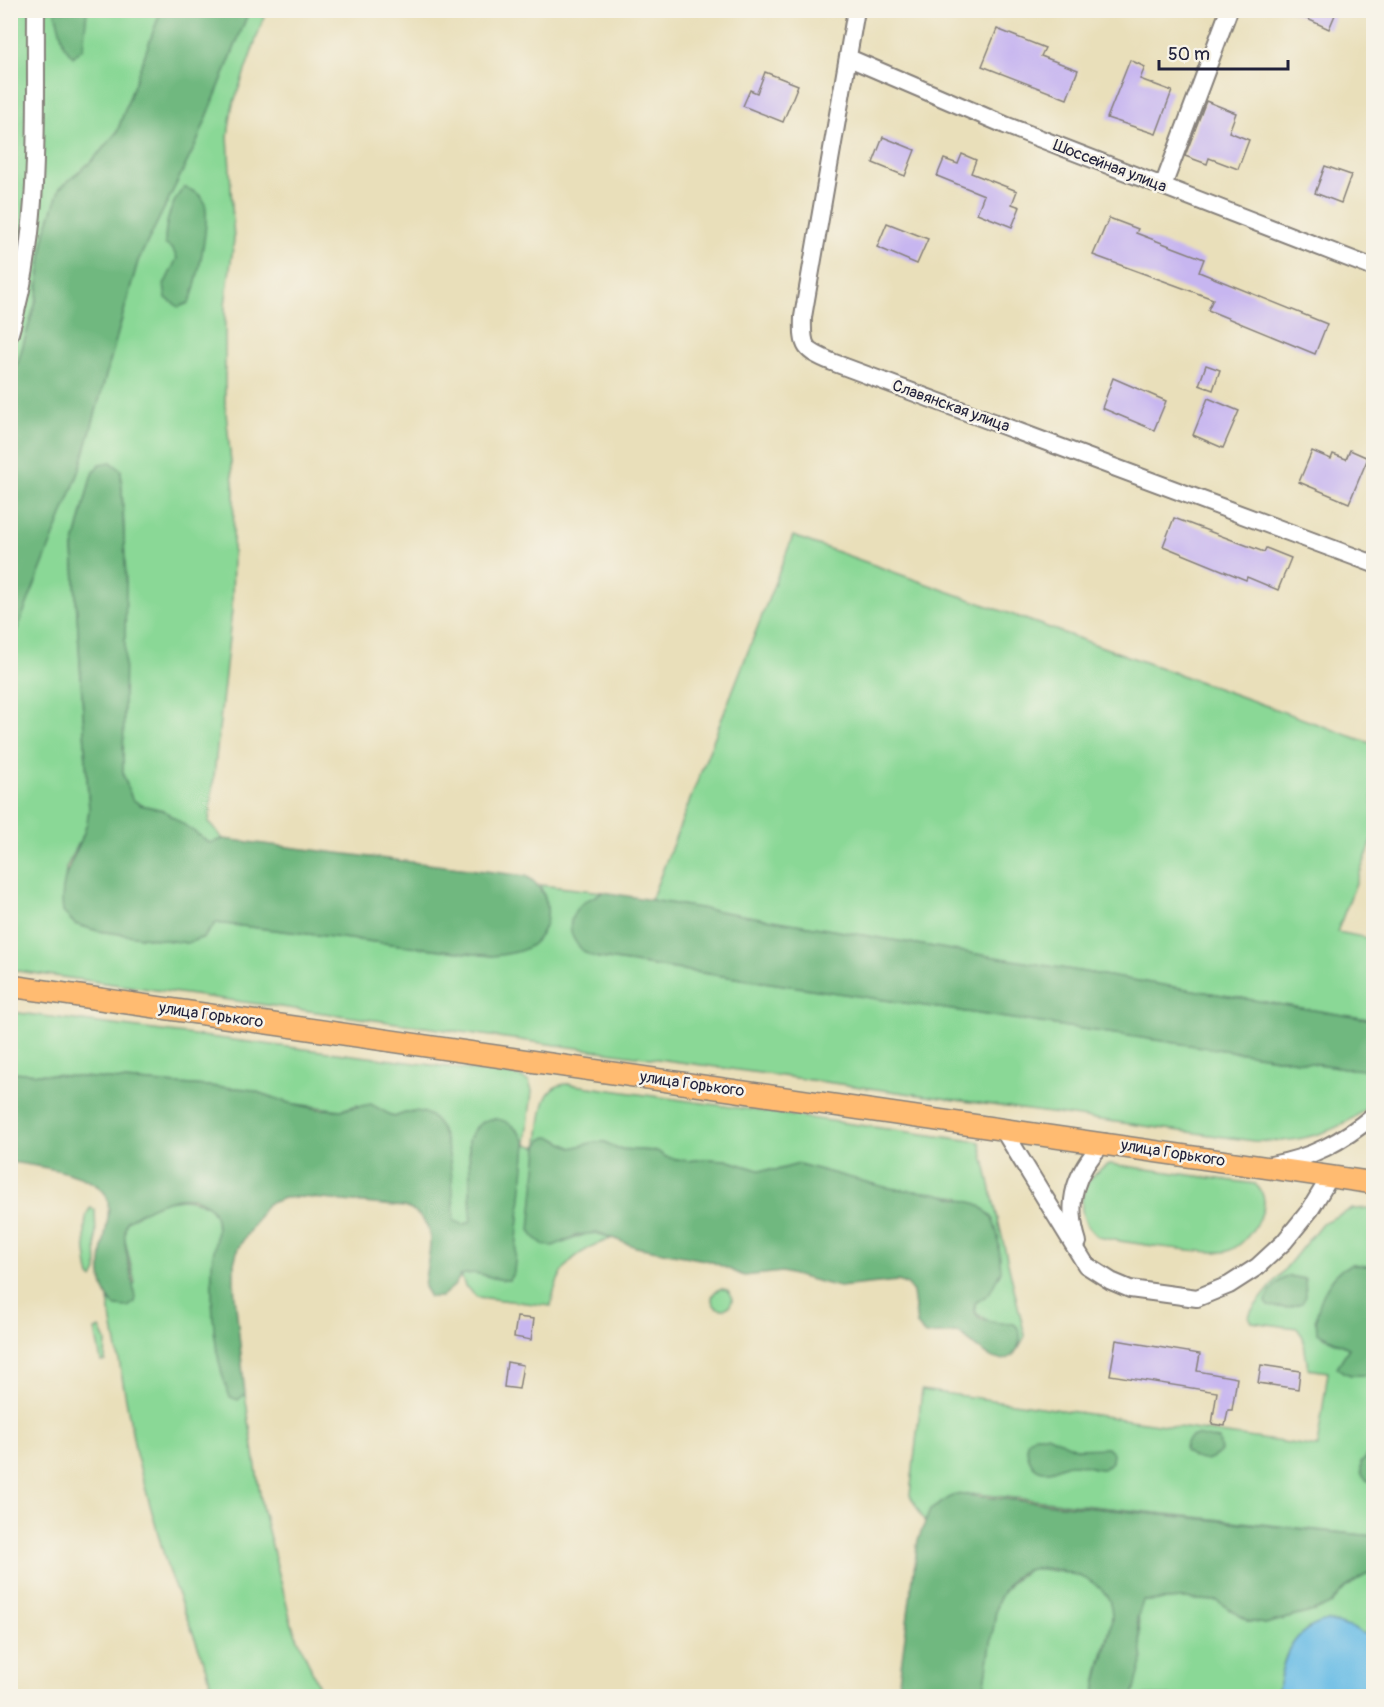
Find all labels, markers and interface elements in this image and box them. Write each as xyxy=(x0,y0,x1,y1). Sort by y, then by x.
scale bar xyxy=(1159,33,1288,71)
text: 50 m xyxy=(1168,43,1210,66)
street label: Шоссейная улица xyxy=(1051,135,1169,197)
street label: Славянская улица xyxy=(889,375,1013,437)
street label: улица Горького xyxy=(156,998,265,1032)
street label: улица Горького xyxy=(637,1067,746,1101)
street label: улица Горького xyxy=(1118,1135,1227,1171)

